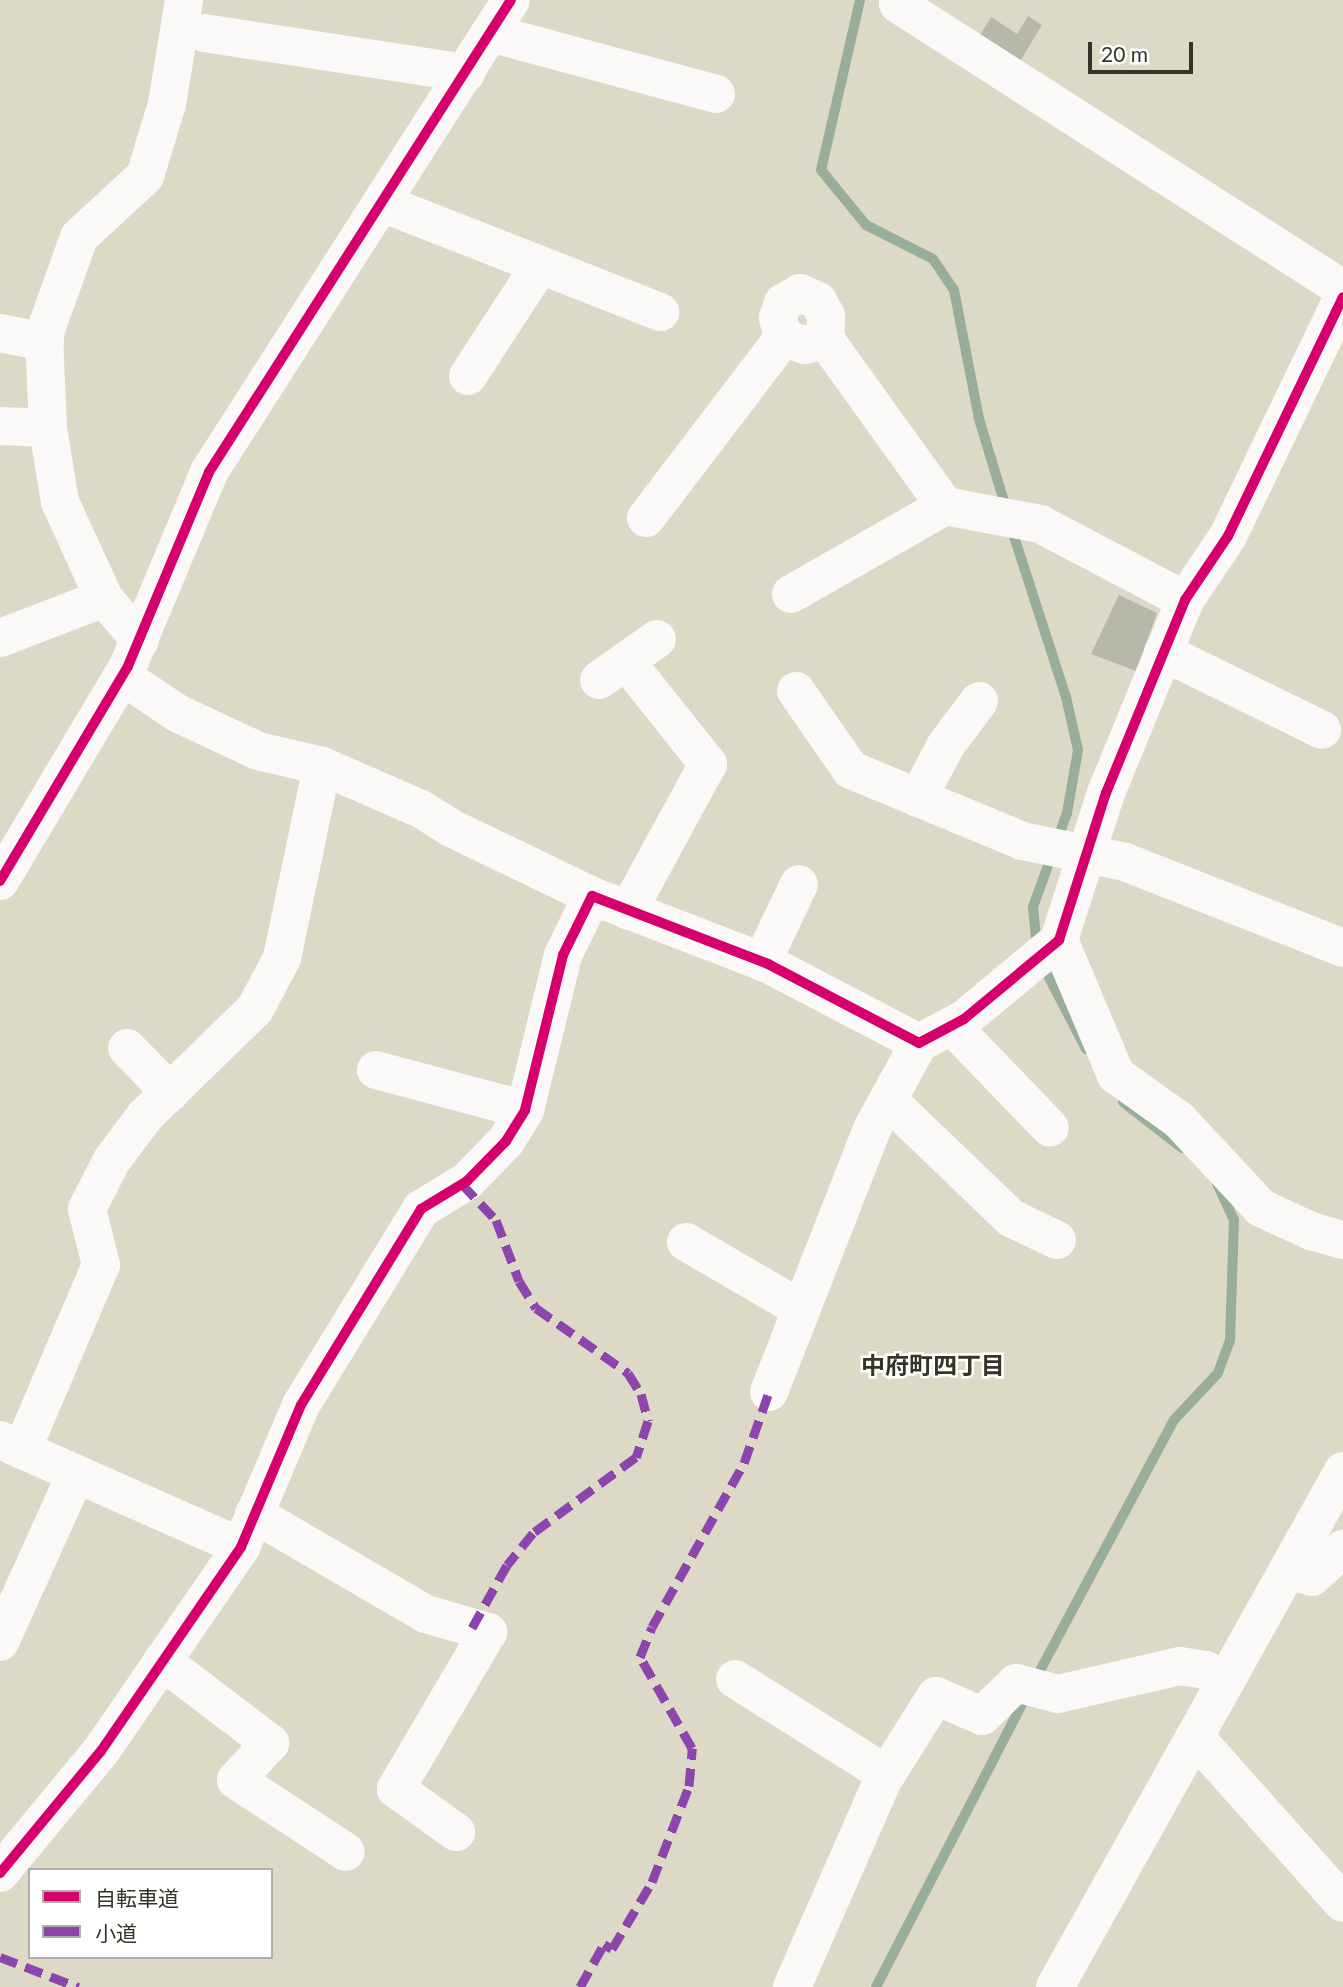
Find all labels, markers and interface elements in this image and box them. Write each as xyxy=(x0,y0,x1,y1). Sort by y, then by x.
scale bar xyxy=(1091,28,1196,72)
text: 20 m xyxy=(1101,41,1148,66)
district label: 中府町四丁目 xyxy=(861,1351,1005,1379)
legend xyxy=(28,1868,273,1959)
text: 自転車道 xyxy=(95,1885,179,1910)
text: 小道 xyxy=(95,1920,137,1945)

